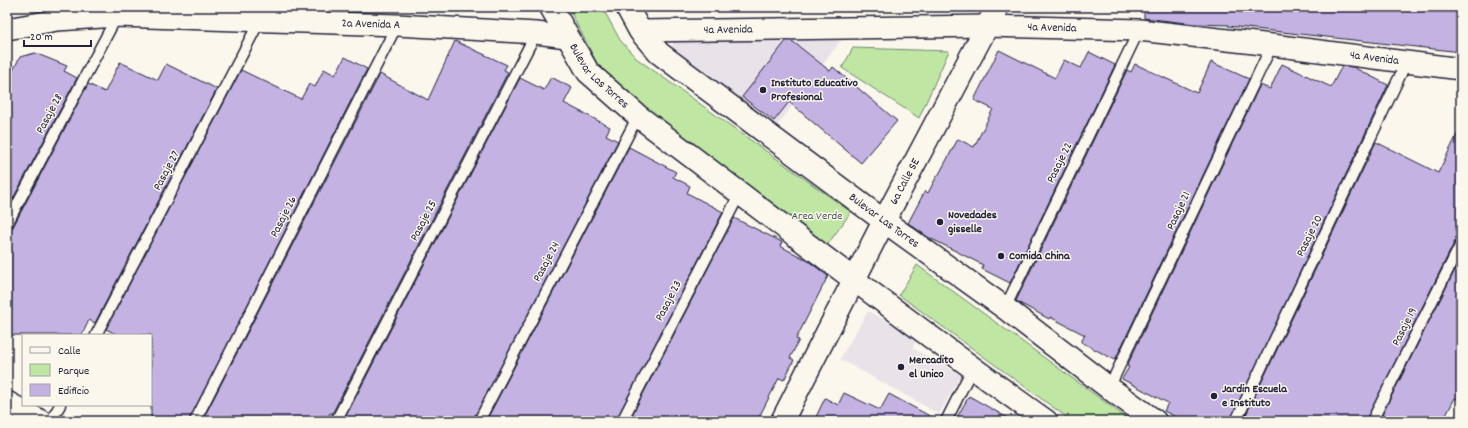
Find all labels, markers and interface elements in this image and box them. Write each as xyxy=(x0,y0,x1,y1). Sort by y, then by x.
street label: 2a Avenida A xyxy=(341,15,401,34)
street label: 4a Avenida xyxy=(1027,19,1077,37)
street label: 4a Avenida xyxy=(703,21,753,39)
scale bar xyxy=(24,22,91,48)
text: 20 m xyxy=(30,29,53,46)
street label: Bulevar Las Torres xyxy=(565,40,633,113)
street label: 4a Avenida xyxy=(1349,46,1400,70)
place label: Instituto Educativo Profesional xyxy=(771,75,858,106)
marker: Instituto Educativo Profesional xyxy=(758,85,768,95)
street label: Pasaje 28 xyxy=(32,91,68,137)
street label: Pasaje 22 xyxy=(1043,140,1077,186)
street label: Pasaje 27 xyxy=(149,148,185,194)
street label: 6a Calle SE xyxy=(886,155,924,208)
street label: Bulevar Las Torres xyxy=(845,189,923,252)
street label: Pasaje 21 xyxy=(1163,189,1195,233)
street label: Pasaje 26 xyxy=(266,193,302,240)
street label: Pasaje 25 xyxy=(406,198,442,244)
place label: Novedades gisselle xyxy=(948,207,997,238)
park label: Area Verde xyxy=(791,208,843,225)
street label: Pasaje 20 xyxy=(1293,212,1327,260)
marker: Novedades gisselle xyxy=(935,217,945,227)
street label: Pasaje 24 xyxy=(529,239,565,285)
place label: Comida China xyxy=(1009,248,1071,265)
marker: Comida China xyxy=(996,251,1006,261)
street label: Pasaje 23 xyxy=(652,278,686,324)
street label: Pasaje 19 xyxy=(1388,305,1422,349)
legend xyxy=(22,334,152,406)
text: Calle xyxy=(58,343,81,360)
place label: Mercadito el Unico xyxy=(909,352,954,383)
marker: Mercadito el Unico xyxy=(896,362,906,372)
text: Parque xyxy=(58,363,89,380)
place label: Jardin Escuela e Instituto xyxy=(1222,381,1288,412)
text: Edificio xyxy=(58,383,89,400)
marker: Jardin Escuela e Instituto xyxy=(1209,391,1219,401)

